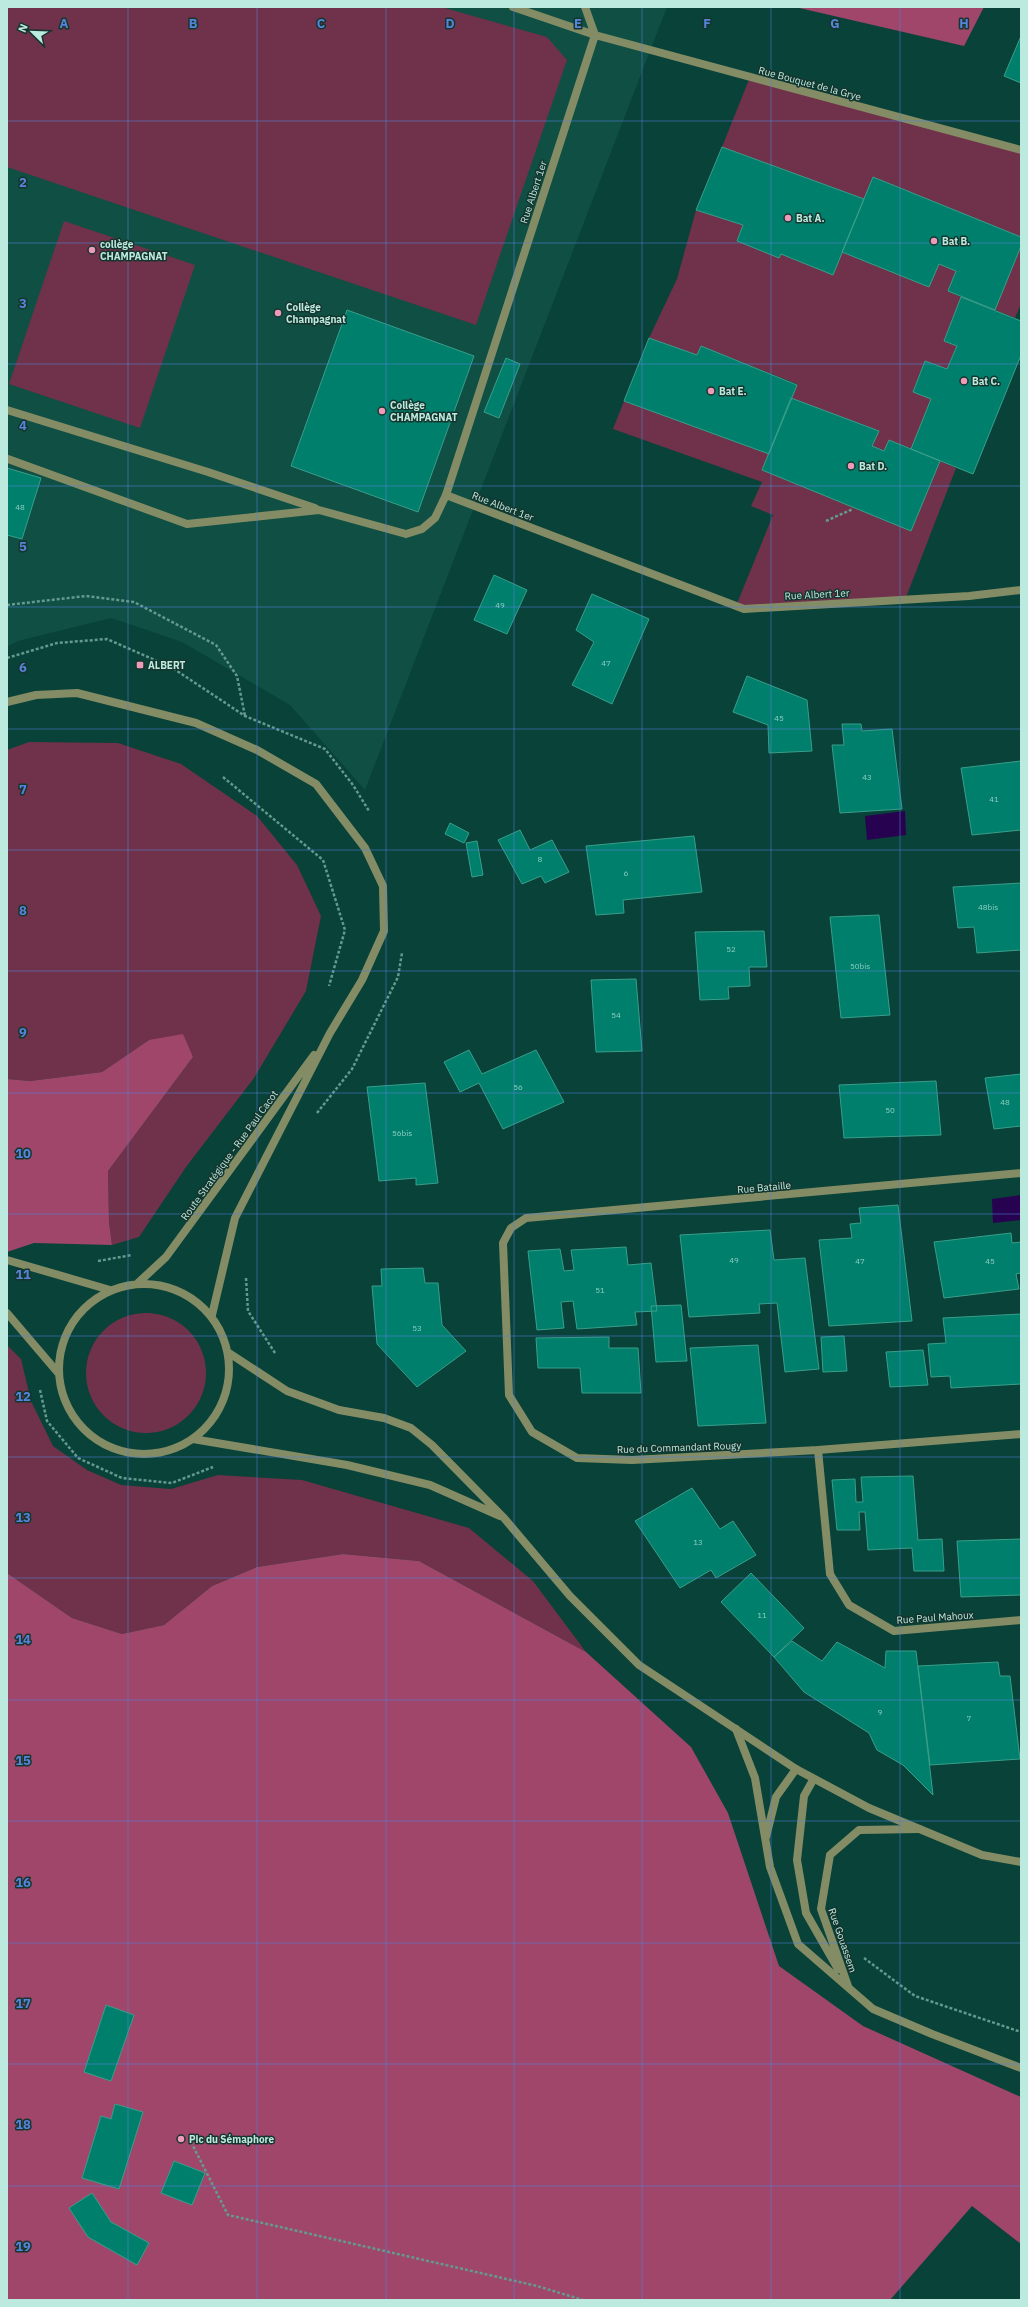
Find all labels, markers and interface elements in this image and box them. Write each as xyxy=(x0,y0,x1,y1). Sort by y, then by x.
north arrow xyxy=(12,12,52,52)
text: A xyxy=(60,15,69,32)
text: B xyxy=(189,15,198,32)
text: C xyxy=(317,15,326,32)
text: D xyxy=(445,15,455,32)
text: E xyxy=(574,15,582,32)
text: F xyxy=(703,15,711,32)
text: G xyxy=(830,15,840,32)
text: H xyxy=(959,15,969,32)
text: N xyxy=(15,22,31,34)
street label: Rue Bouquet de la Grye xyxy=(757,64,863,104)
street label: Rue Albert 1er xyxy=(517,159,550,225)
text: 2 xyxy=(19,174,27,191)
place label: Bat A. xyxy=(796,212,825,225)
marker: Bat A. xyxy=(783,213,793,223)
place label: Bat B. xyxy=(942,235,970,248)
marker: Bat B. xyxy=(929,236,939,246)
place label: collège CHAMPAGNAT xyxy=(100,238,168,263)
marker: collège CHAMPAGNAT xyxy=(87,245,97,255)
text: 3 xyxy=(19,295,27,312)
place label: Collège Champagnat xyxy=(286,301,346,326)
marker: Collège Champagnat xyxy=(273,308,283,318)
place label: Bat C. xyxy=(972,375,1000,388)
marker: Bat C. xyxy=(959,376,969,386)
place label: Bat E. xyxy=(719,385,747,398)
marker: Bat E. xyxy=(706,386,716,396)
place label: Collège CHAMPAGNAT xyxy=(390,399,458,424)
marker: Collège CHAMPAGNAT xyxy=(377,406,387,416)
text: 4 xyxy=(19,417,27,434)
place label: Bat D. xyxy=(859,460,887,473)
marker: Bat D. xyxy=(846,461,856,471)
street label: Rue Albert 1er xyxy=(470,489,536,524)
house number: 48 xyxy=(15,502,25,512)
text: 5 xyxy=(19,538,27,555)
street label: Rue Albert 1er xyxy=(784,586,850,603)
house number: 49 xyxy=(495,600,505,610)
house number: 47 xyxy=(601,658,611,668)
text: 6 xyxy=(19,659,27,676)
place label: ALBERT xyxy=(148,659,185,672)
marker: ALBERT xyxy=(135,660,145,670)
house number: 45 xyxy=(774,713,784,723)
house number: 43 xyxy=(862,772,872,782)
text: 7 xyxy=(19,781,27,798)
house number: 41 xyxy=(989,794,999,804)
house number: 8 xyxy=(538,854,543,864)
house number: 6 xyxy=(624,868,629,878)
text: 8 xyxy=(19,902,27,919)
house number: 48bis xyxy=(978,902,998,912)
house number: 52 xyxy=(726,944,736,954)
house number: 50bis xyxy=(850,961,870,971)
house number: 54 xyxy=(611,1010,621,1020)
text: 9 xyxy=(19,1024,27,1041)
house number: 56 xyxy=(513,1082,523,1092)
street label: Route Stratégique - Rue Paul Cacot xyxy=(178,1087,281,1223)
house number: 48 xyxy=(1000,1097,1010,1107)
house number: 50 xyxy=(885,1105,895,1115)
house number: 56bis xyxy=(392,1128,412,1138)
text: 10 xyxy=(15,1145,31,1162)
street label: Rue Bataille xyxy=(737,1179,792,1196)
house number: 49 xyxy=(729,1255,739,1265)
house number: 47 xyxy=(855,1256,865,1266)
house number: 45 xyxy=(985,1256,995,1266)
text: 11 xyxy=(15,1266,31,1283)
house number: 51 xyxy=(595,1285,605,1295)
house number: 53 xyxy=(412,1323,422,1333)
text: 12 xyxy=(15,1388,31,1405)
street label: Rue du Commandant Rougy xyxy=(617,1439,742,1456)
text: 13 xyxy=(15,1509,31,1526)
house number: 13 xyxy=(693,1537,703,1547)
street label: Rue Paul Mahoux xyxy=(896,1608,974,1627)
house number: 11 xyxy=(757,1610,767,1620)
text: 14 xyxy=(15,1631,31,1648)
house number: 9 xyxy=(878,1707,883,1717)
house number: 7 xyxy=(967,1713,972,1723)
text: 15 xyxy=(15,1752,31,1769)
text: 16 xyxy=(15,1874,31,1891)
street label: Rue Gouassem xyxy=(825,1906,860,1974)
text: 17 xyxy=(15,1995,31,2012)
text: 18 xyxy=(15,2116,31,2133)
place label: Pic du Sémaphore xyxy=(189,2133,275,2146)
marker: Pic du Sémaphore xyxy=(176,2134,186,2144)
text: 19 xyxy=(15,2238,31,2255)

